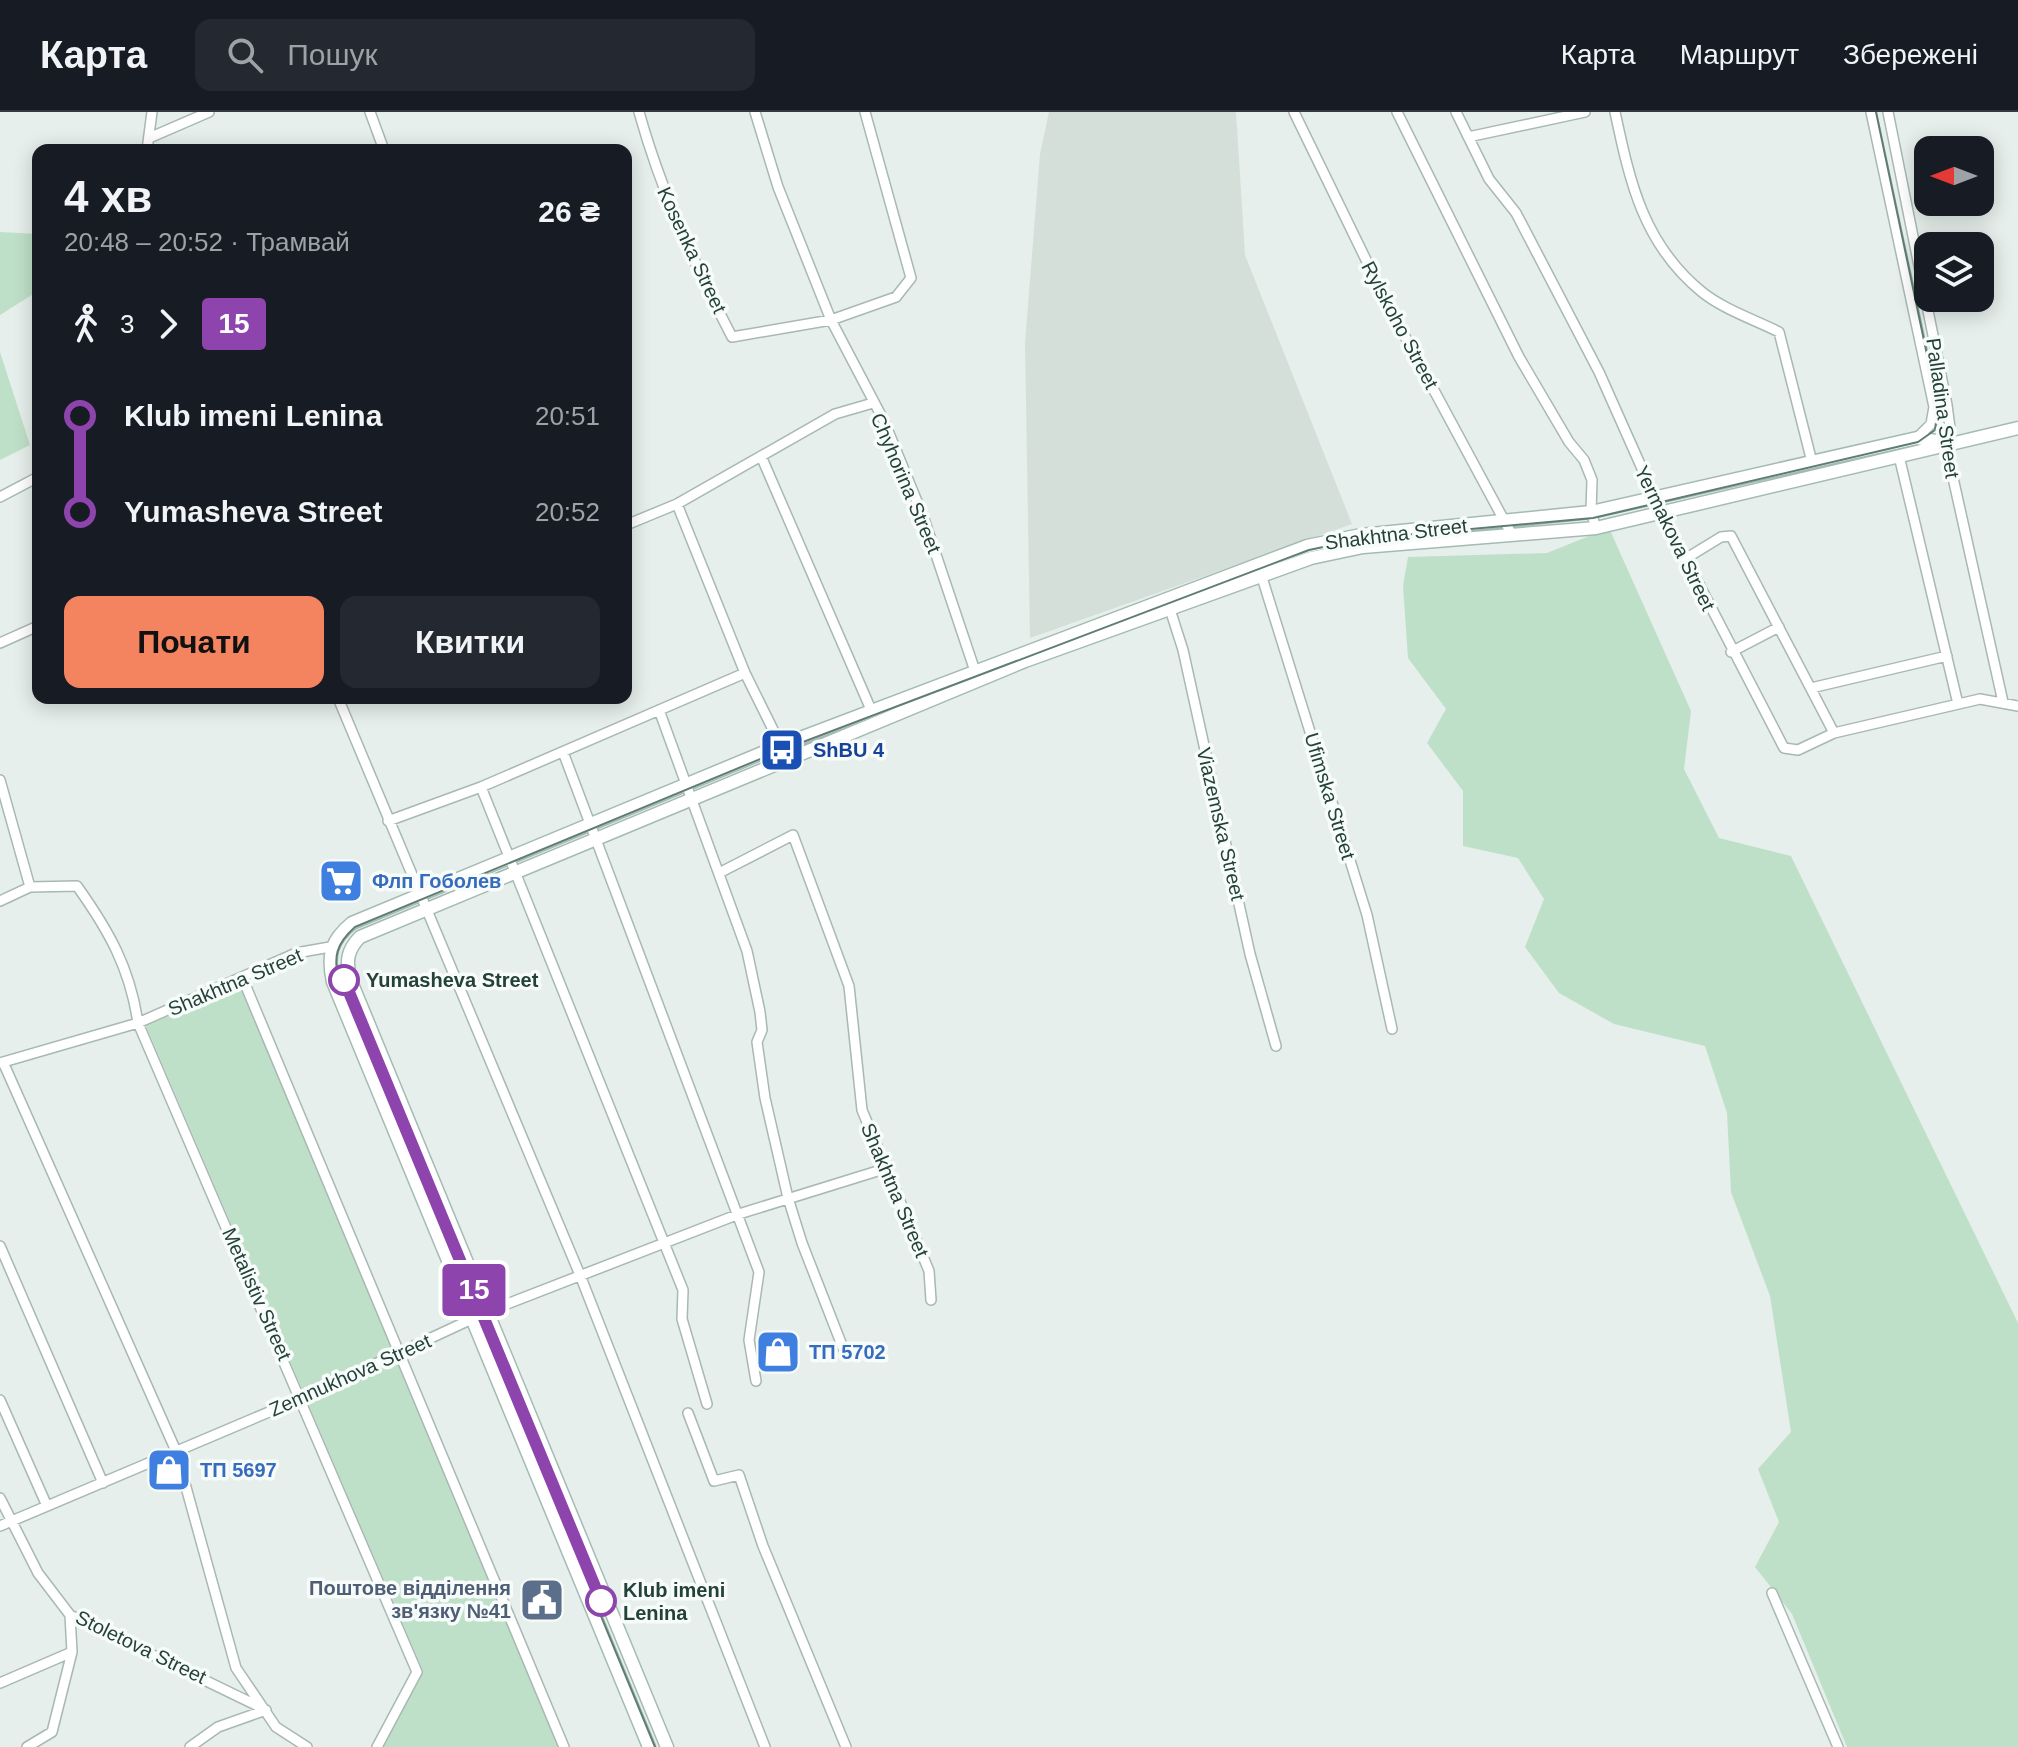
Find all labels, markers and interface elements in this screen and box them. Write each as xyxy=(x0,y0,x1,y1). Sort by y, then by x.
search box xyxy=(195,19,755,91)
icon: search xyxy=(223,33,267,77)
text: Карта xyxy=(40,34,147,76)
text: Пошук xyxy=(287,38,378,71)
text: Карта xyxy=(1561,39,1636,70)
text: Маршрут xyxy=(1680,39,1799,70)
text: Збережені xyxy=(1843,39,1978,70)
north arrow xyxy=(1914,136,1994,216)
map controls xyxy=(1914,136,1994,312)
text: 4 хв xyxy=(64,172,152,221)
street label: Kosenka Street xyxy=(653,183,731,317)
text: 26 ₴ xyxy=(538,195,600,228)
text: 20:48 – 20:52 · Трамвай xyxy=(64,227,350,257)
button: layers xyxy=(1914,232,1994,312)
street label: Rylskoho Street xyxy=(1357,258,1443,393)
icon: walk xyxy=(64,302,108,346)
icon: forward xyxy=(146,302,190,346)
text: 15 xyxy=(218,308,250,339)
text: 3 xyxy=(120,309,134,339)
street label: Palladina Street xyxy=(1922,337,1964,480)
text: Klub imeni Lenina xyxy=(124,399,382,432)
text: 20:51 xyxy=(535,401,600,431)
street label: Chyhorina Street xyxy=(867,410,946,557)
street label: Yermakova Street xyxy=(1630,462,1720,614)
text: Yumasheva Street xyxy=(124,495,382,528)
text: 20:52 xyxy=(535,497,600,527)
street label: Shakhtna Street xyxy=(1323,514,1469,554)
button: Почати xyxy=(64,596,324,688)
button: Квитки xyxy=(340,596,600,688)
bus stop icon: ShBU 4 xyxy=(758,726,806,774)
street label: Ufimska Street xyxy=(1300,730,1360,862)
place label: ShBU 4 xyxy=(813,739,885,761)
street label: Viazemska Street xyxy=(1193,745,1249,903)
supermarket icon: Флп Гоболев xyxy=(317,857,365,905)
place label: Флп Гоболев xyxy=(372,870,501,892)
street label: Shakhtna Street xyxy=(165,944,306,1020)
marker: Yumasheva Street xyxy=(329,965,359,995)
place label: Yumasheva Street xyxy=(366,969,539,991)
street label: Shakhtna Street xyxy=(857,1120,933,1261)
street label: Metalistiv Street xyxy=(218,1225,296,1364)
line badge: 15 xyxy=(438,1264,510,1316)
text: 15 xyxy=(458,1274,490,1305)
shop icon: ТП 5702 xyxy=(754,1328,802,1376)
street label: Zemnukhova Street xyxy=(266,1329,435,1421)
place label: ТП 5702 xyxy=(809,1341,886,1363)
shop icon: ТП 5697 xyxy=(145,1446,193,1494)
place label: ТП 5697 xyxy=(200,1459,277,1481)
public building icon: Поштове відділення зв'язку №41 xyxy=(518,1576,566,1624)
place label: Поштове відділення зв'язку №41 xyxy=(309,1577,511,1622)
place label: Klub imeni Lenina xyxy=(623,1579,725,1624)
marker: Klub imeni Lenina xyxy=(586,1586,616,1616)
street label: Stoletova Street xyxy=(72,1606,210,1688)

